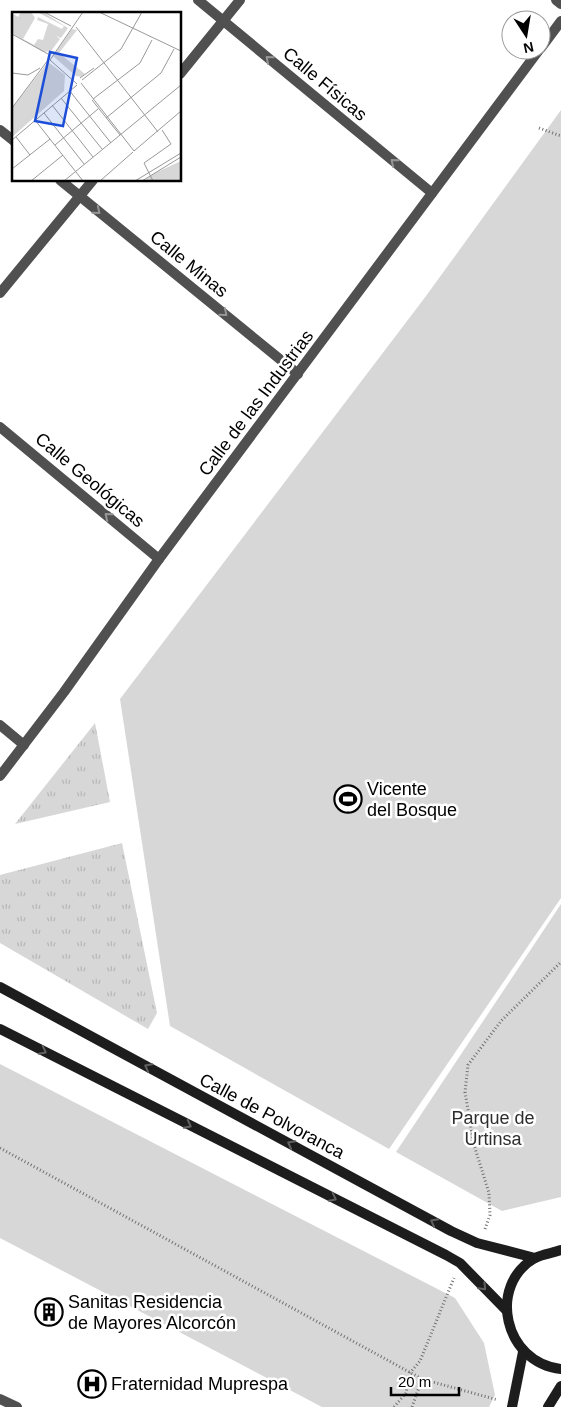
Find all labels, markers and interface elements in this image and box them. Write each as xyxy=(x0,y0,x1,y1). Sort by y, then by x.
north arrow xyxy=(501,10,551,60)
inset map xyxy=(12,12,181,181)
text: N xyxy=(522,39,535,57)
street label: Calle Físicas xyxy=(279,43,371,125)
one-way arrow xyxy=(266,56,275,64)
one-way arrow xyxy=(391,159,400,168)
one-way arrow xyxy=(91,206,100,214)
street label: Calle Minas xyxy=(146,227,232,301)
one-way arrow xyxy=(218,308,227,317)
street label: Calle de las Industrias xyxy=(195,326,317,480)
street label: Calle Geológicas xyxy=(31,429,149,531)
one-way arrow xyxy=(105,514,114,522)
place label: Vicente del Bosque xyxy=(367,779,457,820)
sports icon: Vicente del Bosque xyxy=(333,784,363,814)
one-way arrow xyxy=(38,1045,47,1055)
one-way arrow xyxy=(144,1063,153,1073)
street label: Calle de Polvoranca xyxy=(196,1069,349,1163)
park label: Parque de Urtinsa xyxy=(451,1108,535,1149)
one-way arrow xyxy=(183,1119,192,1129)
one-way arrow xyxy=(287,1140,296,1150)
one-way arrow xyxy=(328,1192,337,1202)
one-way arrow xyxy=(430,1218,439,1228)
one-way arrow xyxy=(477,1281,486,1290)
place label: Sanitas Residencia de Mayores Alcorcón xyxy=(68,1292,236,1333)
building icon: Sanitas Residencia de Mayores Alcorcón xyxy=(34,1297,64,1327)
scale bar xyxy=(391,1364,458,1396)
hospital icon: Fraternidad Muprespa xyxy=(77,1369,107,1399)
text: 20 m xyxy=(398,1373,431,1390)
place label: Fraternidad Muprespa xyxy=(111,1374,289,1394)

